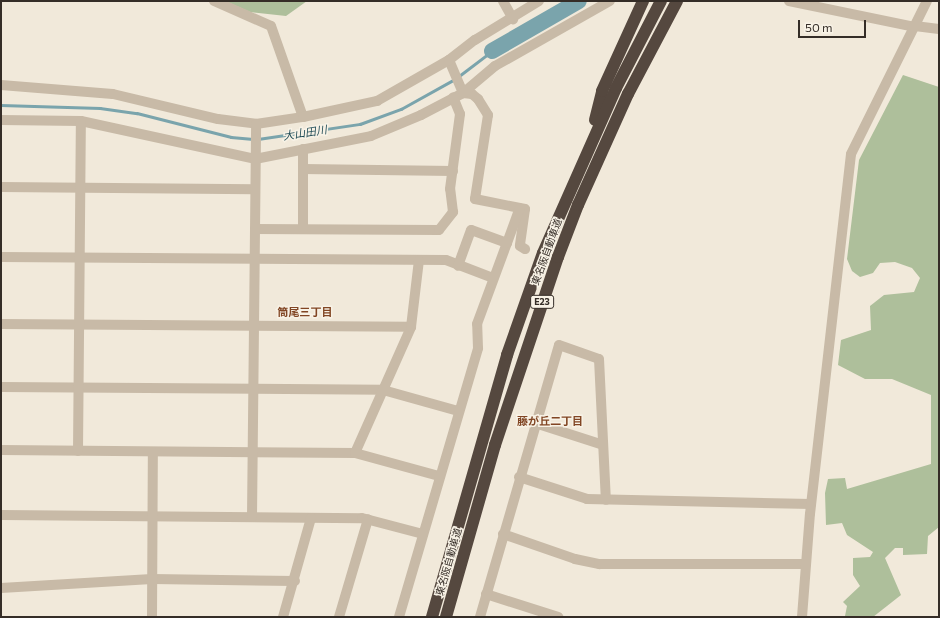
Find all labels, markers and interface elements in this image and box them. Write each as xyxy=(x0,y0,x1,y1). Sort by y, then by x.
scale bar xyxy=(800,12,868,38)
text: 50 m xyxy=(805,20,833,34)
water label: 大山田川 xyxy=(282,123,328,143)
street label: 東名阪自動車道 xyxy=(529,217,565,287)
road number: E23 xyxy=(530,295,554,309)
district label: 筒尾三丁目 xyxy=(278,305,332,319)
district label: 藤が丘二丁目 xyxy=(517,414,583,428)
street label: 東名阪自動車道 xyxy=(434,527,464,597)

